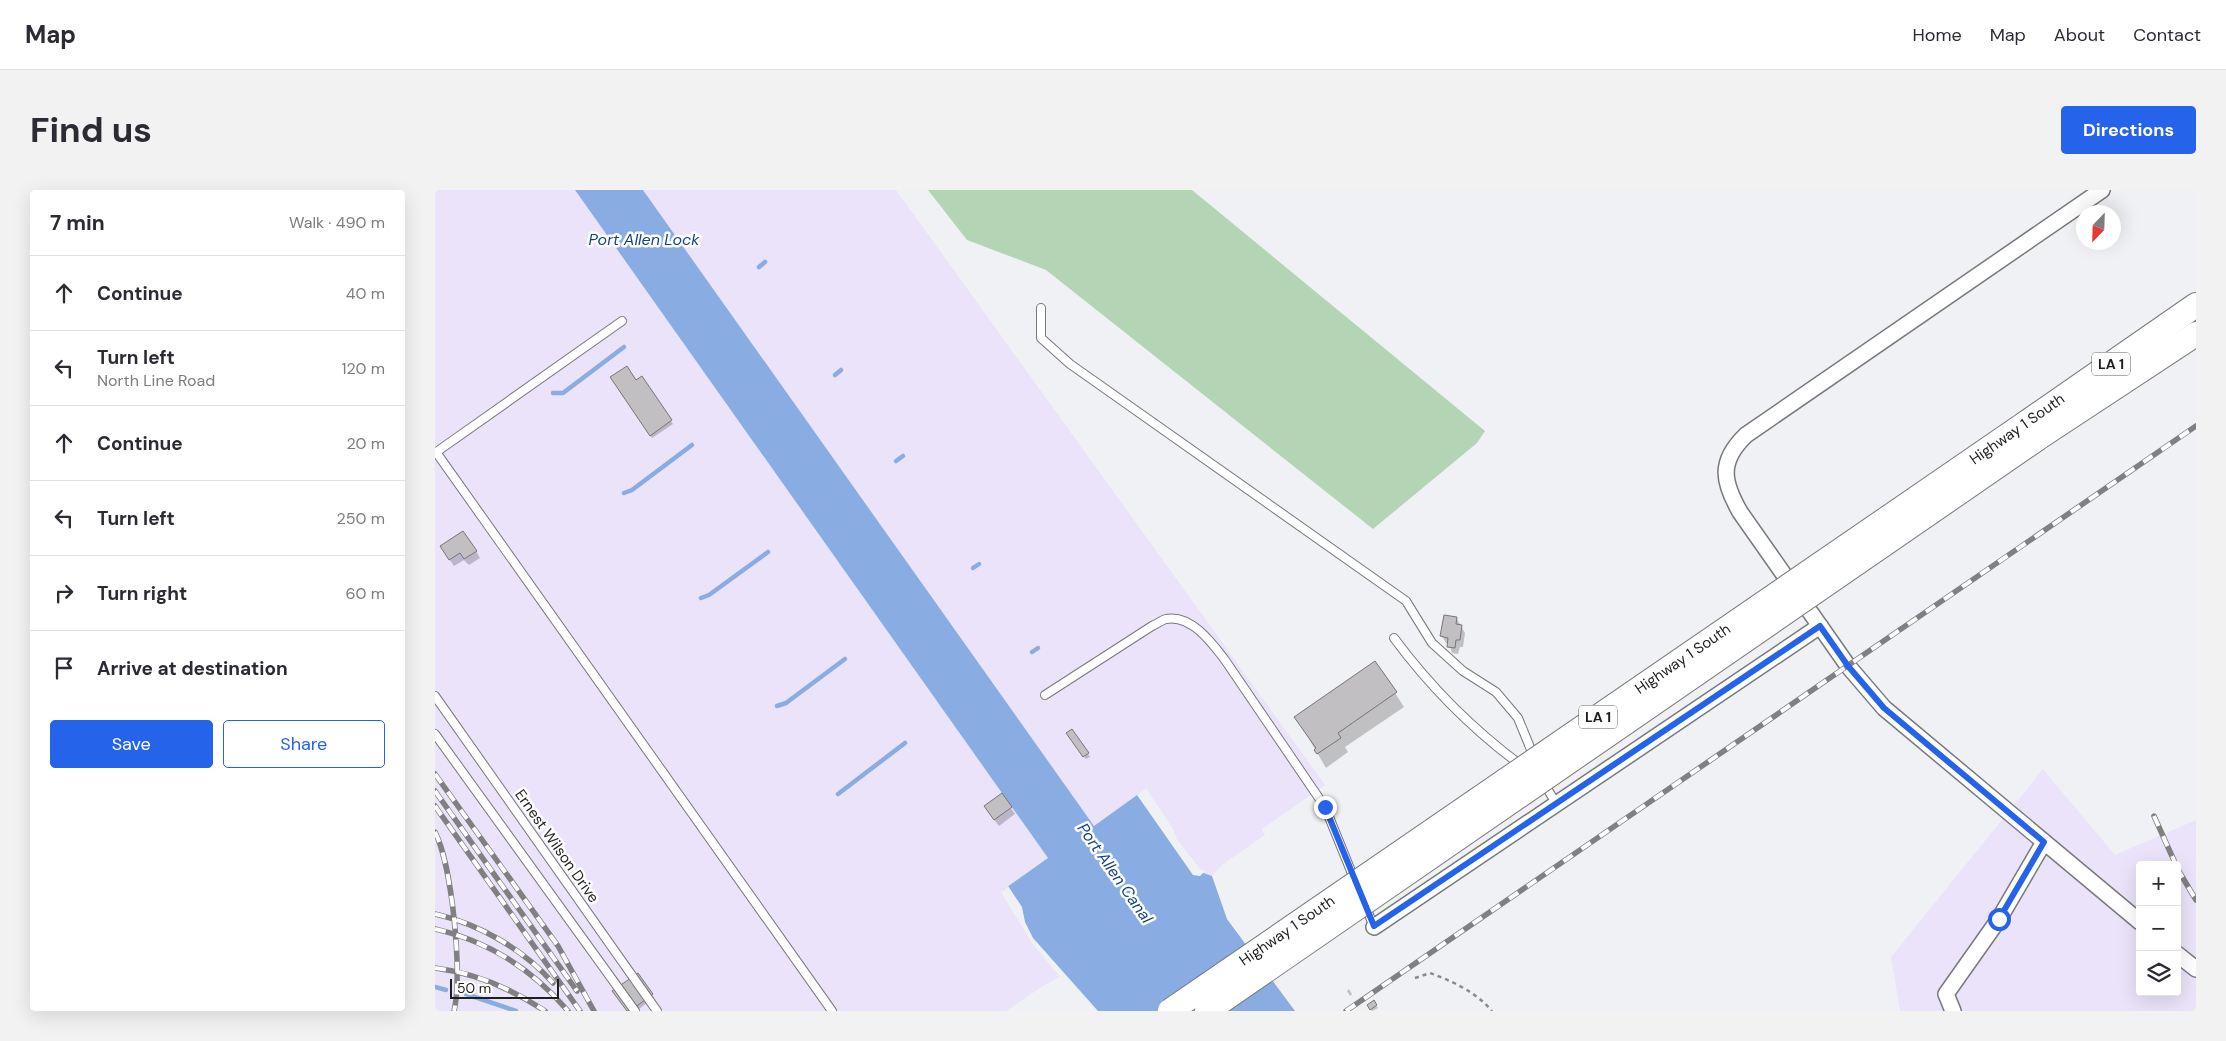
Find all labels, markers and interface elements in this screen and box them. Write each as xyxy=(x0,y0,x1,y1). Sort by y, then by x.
text: Map xyxy=(25,19,76,50)
text: Home xyxy=(1912,23,1962,47)
text: Map xyxy=(1990,23,2026,47)
text: About xyxy=(2054,23,2105,47)
text: Contact xyxy=(2133,23,2201,47)
button: Directions xyxy=(2061,106,2196,154)
text: Find us xyxy=(30,107,152,153)
north arrow xyxy=(2076,205,2121,250)
text: 7 min xyxy=(50,209,105,237)
text: Walk · 490 m xyxy=(289,212,385,233)
water label: Port Allen Lock xyxy=(589,229,700,250)
icon: ahead xyxy=(50,279,78,307)
text: Continue xyxy=(97,281,183,306)
text: 40 m xyxy=(346,283,385,304)
text: Turn left xyxy=(97,345,175,370)
road number: LA 1 xyxy=(2092,352,2130,375)
icon: left xyxy=(50,354,78,382)
text: 120 m xyxy=(341,358,385,379)
text: North Line Road xyxy=(97,370,215,391)
street label: Highway 1 South xyxy=(1966,389,2068,469)
icon: ahead xyxy=(50,429,78,457)
text: Continue xyxy=(97,431,183,456)
text: 20 m xyxy=(346,433,385,454)
icon: left xyxy=(50,504,78,532)
text: Turn left xyxy=(97,506,175,531)
text: 250 m xyxy=(337,508,385,529)
icon: right xyxy=(50,579,78,607)
text: Turn right xyxy=(97,581,187,606)
text: 60 m xyxy=(345,583,385,604)
street label: Highway 1 South xyxy=(1631,619,1734,699)
icon: arrive xyxy=(50,654,78,682)
text: Arrive at destination xyxy=(97,656,288,681)
road number: LA 1 xyxy=(1579,706,1617,728)
button: Save xyxy=(50,720,213,768)
button: Share xyxy=(223,720,385,768)
street label: Ernest Wilson Drive xyxy=(510,785,604,907)
route end xyxy=(1314,796,1337,819)
water label: Port Allen Canal xyxy=(1073,819,1158,928)
map controls xyxy=(2136,861,2181,996)
button: + xyxy=(2136,861,2181,906)
street label: Highway 1 South xyxy=(1235,891,1339,970)
button: − xyxy=(2136,906,2181,951)
route start xyxy=(1988,908,2011,931)
button: layers xyxy=(2136,951,2181,996)
scale bar xyxy=(450,976,559,999)
text: 50 m xyxy=(457,979,491,997)

